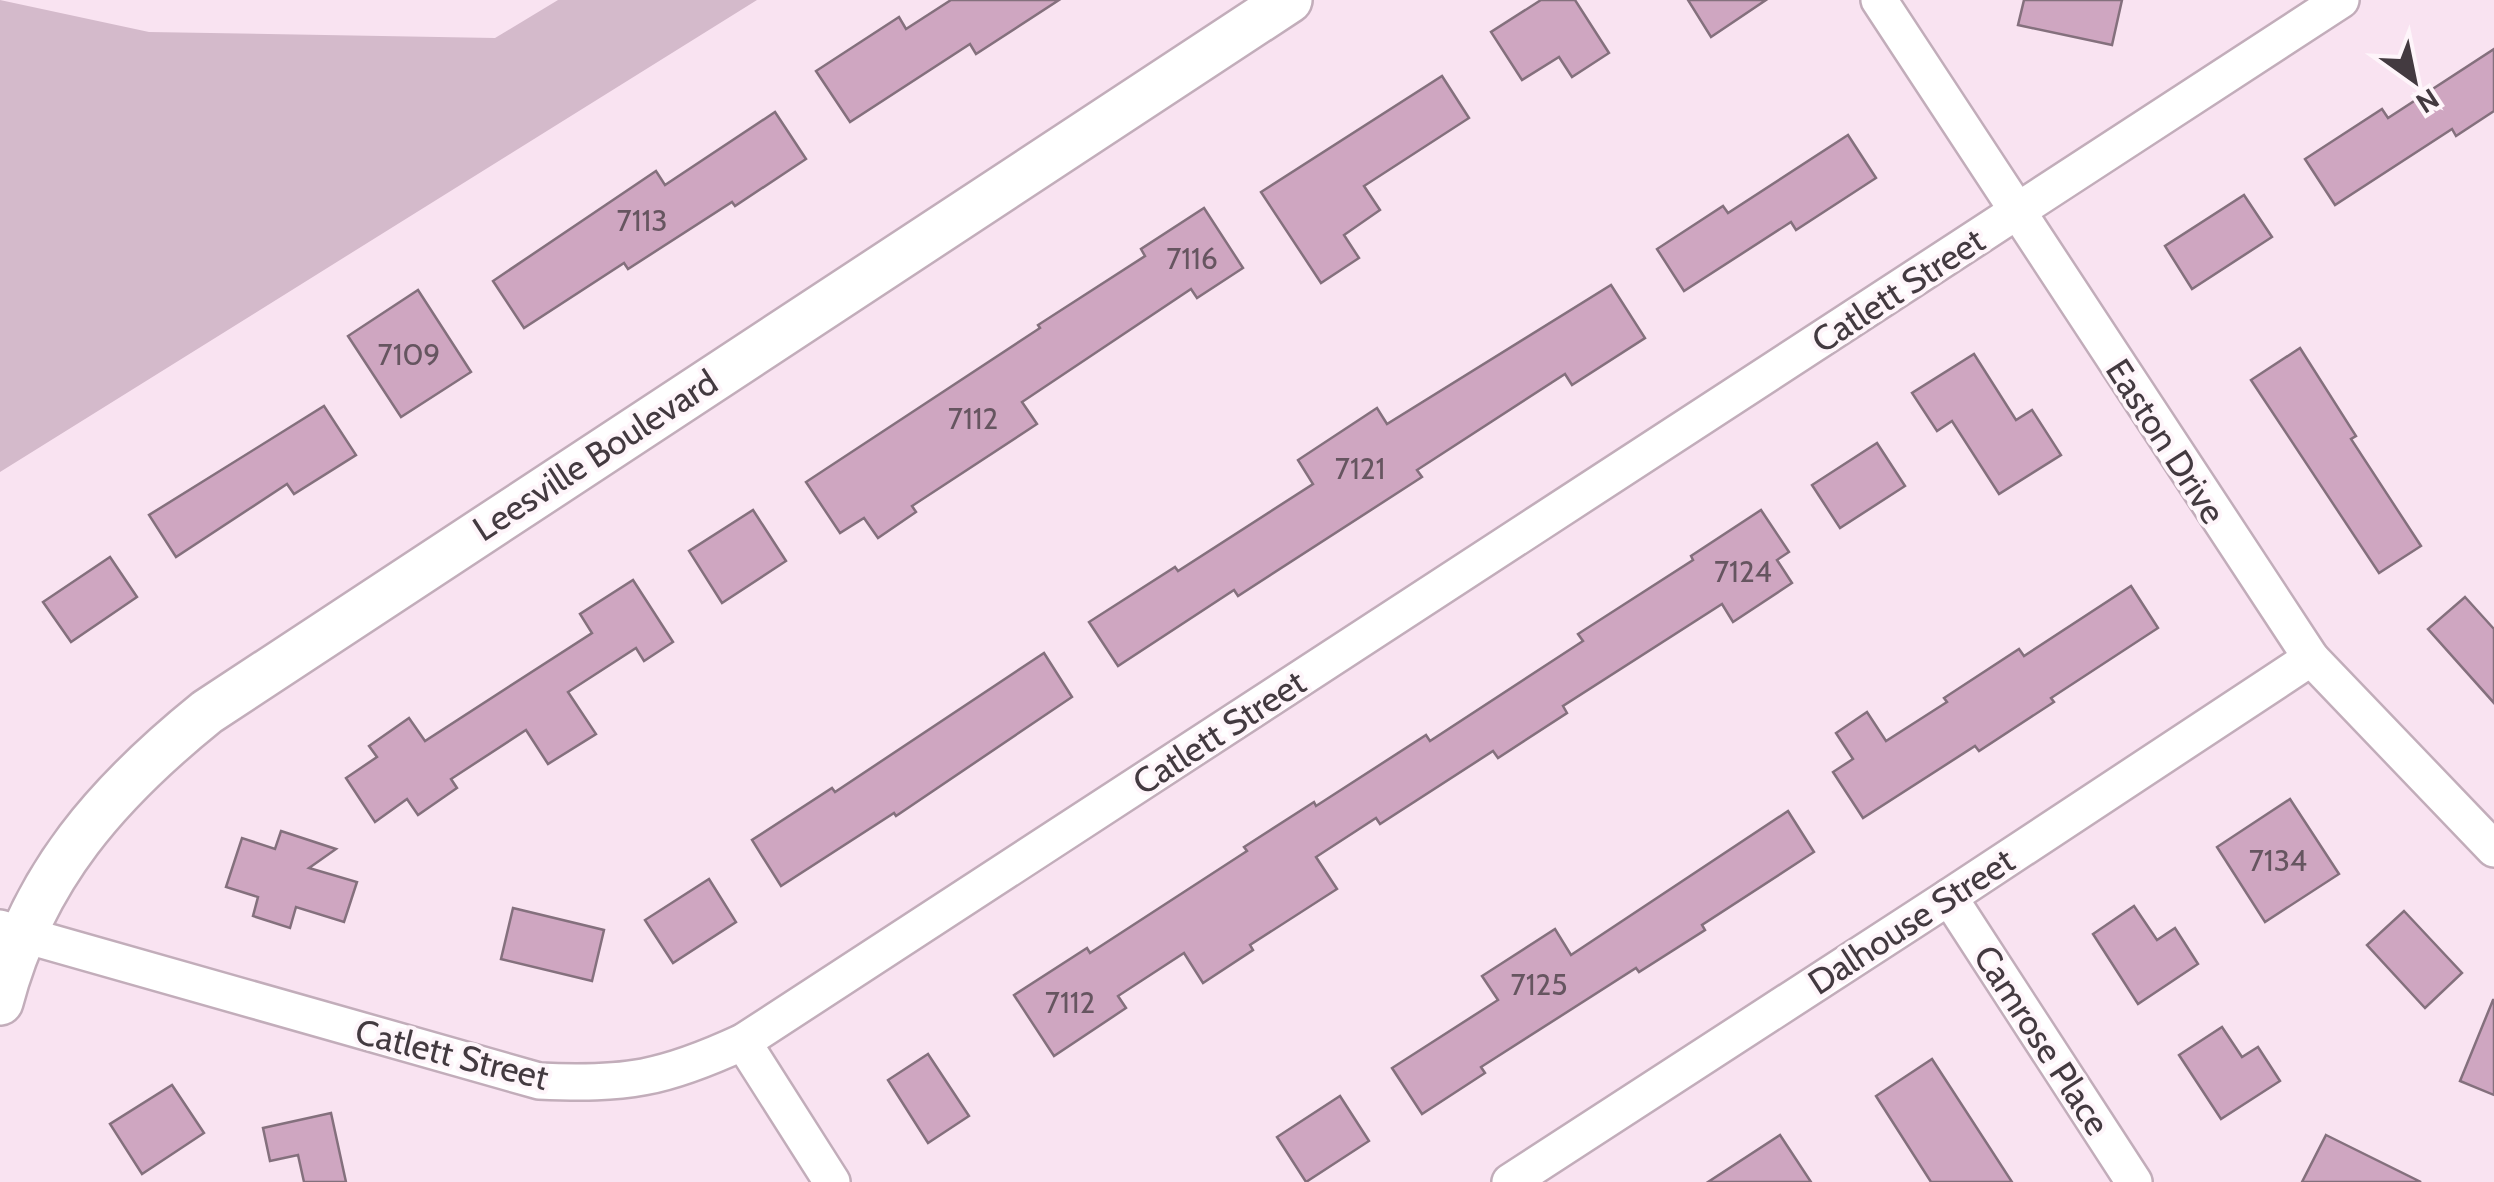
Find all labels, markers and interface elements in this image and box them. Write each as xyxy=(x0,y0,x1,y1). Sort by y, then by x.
north arrow xyxy=(2364,30,2464,130)
text: N xyxy=(2410,81,2445,121)
house number: 7113 xyxy=(617,202,667,239)
street label: Catlett Street xyxy=(1804,218,1993,362)
house number: 7116 xyxy=(1166,240,1218,277)
house number: 7109 xyxy=(378,336,440,373)
street label: Easton Drive xyxy=(2097,351,2235,531)
street label: Leesville Boulevard xyxy=(465,360,725,550)
house number: 7112 xyxy=(948,400,998,437)
house number: 7121 xyxy=(1335,450,1385,487)
house number: 7124 xyxy=(1714,553,1772,590)
street label: Catlett Street xyxy=(1125,660,1314,804)
street label: Dalhouse Street xyxy=(1800,838,2022,1004)
house number: 7134 xyxy=(2249,842,2307,879)
street label: Camrose Place xyxy=(1965,937,2119,1143)
house number: 7125 xyxy=(1511,966,1567,1003)
house number: 7112 xyxy=(1045,984,1095,1021)
street label: Catlett Street xyxy=(351,1009,553,1099)

